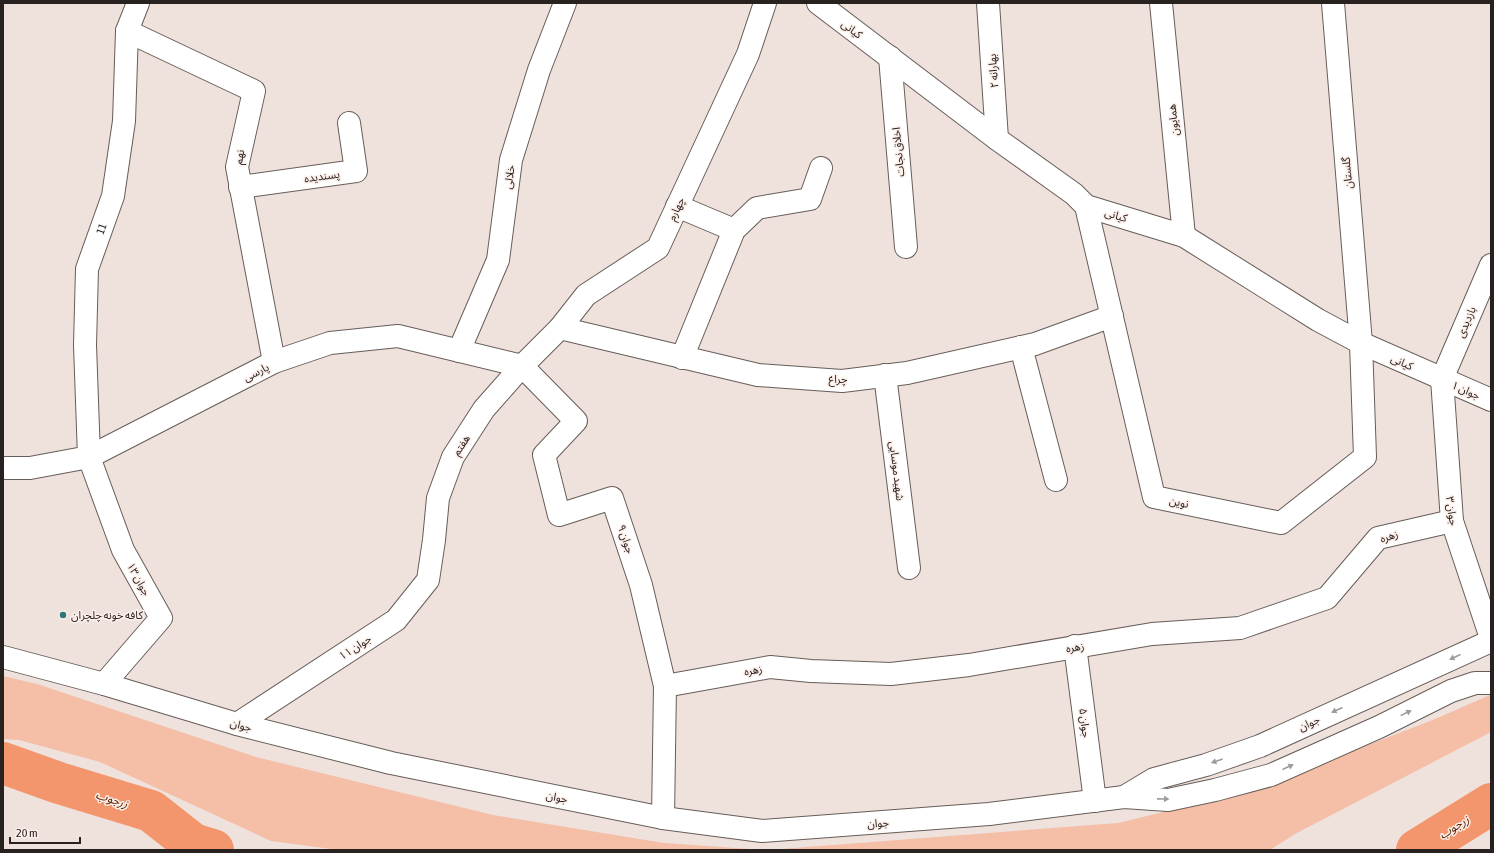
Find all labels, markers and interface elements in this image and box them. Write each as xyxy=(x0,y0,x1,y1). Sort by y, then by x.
street label: کیانی xyxy=(839,17,865,42)
street label: بهارانه ۲ xyxy=(986,53,1001,88)
street label: همایون xyxy=(1165,103,1182,136)
street label: اخلاق نجات xyxy=(890,127,907,177)
street label: نهم xyxy=(232,149,249,166)
street label: گلستان xyxy=(1340,156,1355,189)
street label: خلالی xyxy=(501,164,518,190)
street label: پسندیده xyxy=(303,168,341,187)
street label: چهارم xyxy=(665,195,689,223)
street label: کیانی xyxy=(1103,206,1129,225)
street label: 11 xyxy=(94,222,109,236)
street label: بازدیدی xyxy=(1454,305,1479,340)
street label: کیانی xyxy=(1389,352,1415,373)
street label: پارسی xyxy=(241,361,272,385)
street label: چراغ xyxy=(829,373,848,387)
street label: جوان ۱ xyxy=(1450,378,1482,403)
street label: هفتم xyxy=(450,432,475,459)
street label: شهید موسایی xyxy=(886,441,907,502)
street label: نوین xyxy=(1168,494,1190,511)
street label: جوان ۳ xyxy=(1443,495,1460,527)
street label: جوان ۹ xyxy=(615,523,637,556)
street label: زهره xyxy=(1378,527,1400,545)
street label: جوان ۱۳ xyxy=(124,560,153,599)
place label: کافه خونه چلچران xyxy=(71,609,143,623)
marker: کافه خونه چلچران xyxy=(58,610,68,620)
street label: جوان ۱۱ xyxy=(337,632,374,663)
street label: زهره xyxy=(1065,640,1085,655)
one-way arrow xyxy=(1450,654,1461,660)
street label: زهره xyxy=(743,663,763,678)
street label: جوان ۵ xyxy=(1076,708,1093,739)
one-way arrow xyxy=(1330,708,1342,714)
one-way arrow xyxy=(1400,710,1412,716)
street label: جوان xyxy=(1297,713,1322,734)
street label: جوان xyxy=(229,716,254,735)
one-way arrow xyxy=(1211,758,1223,764)
one-way arrow xyxy=(1282,764,1294,770)
water label: زرجوب xyxy=(94,787,131,811)
street label: جوان xyxy=(545,789,569,806)
one-way arrow xyxy=(1157,796,1170,802)
water label: زرجوب xyxy=(1436,812,1473,842)
street label: جوان xyxy=(867,816,890,831)
scale bar xyxy=(10,819,80,845)
text: 20 m xyxy=(16,826,38,840)

